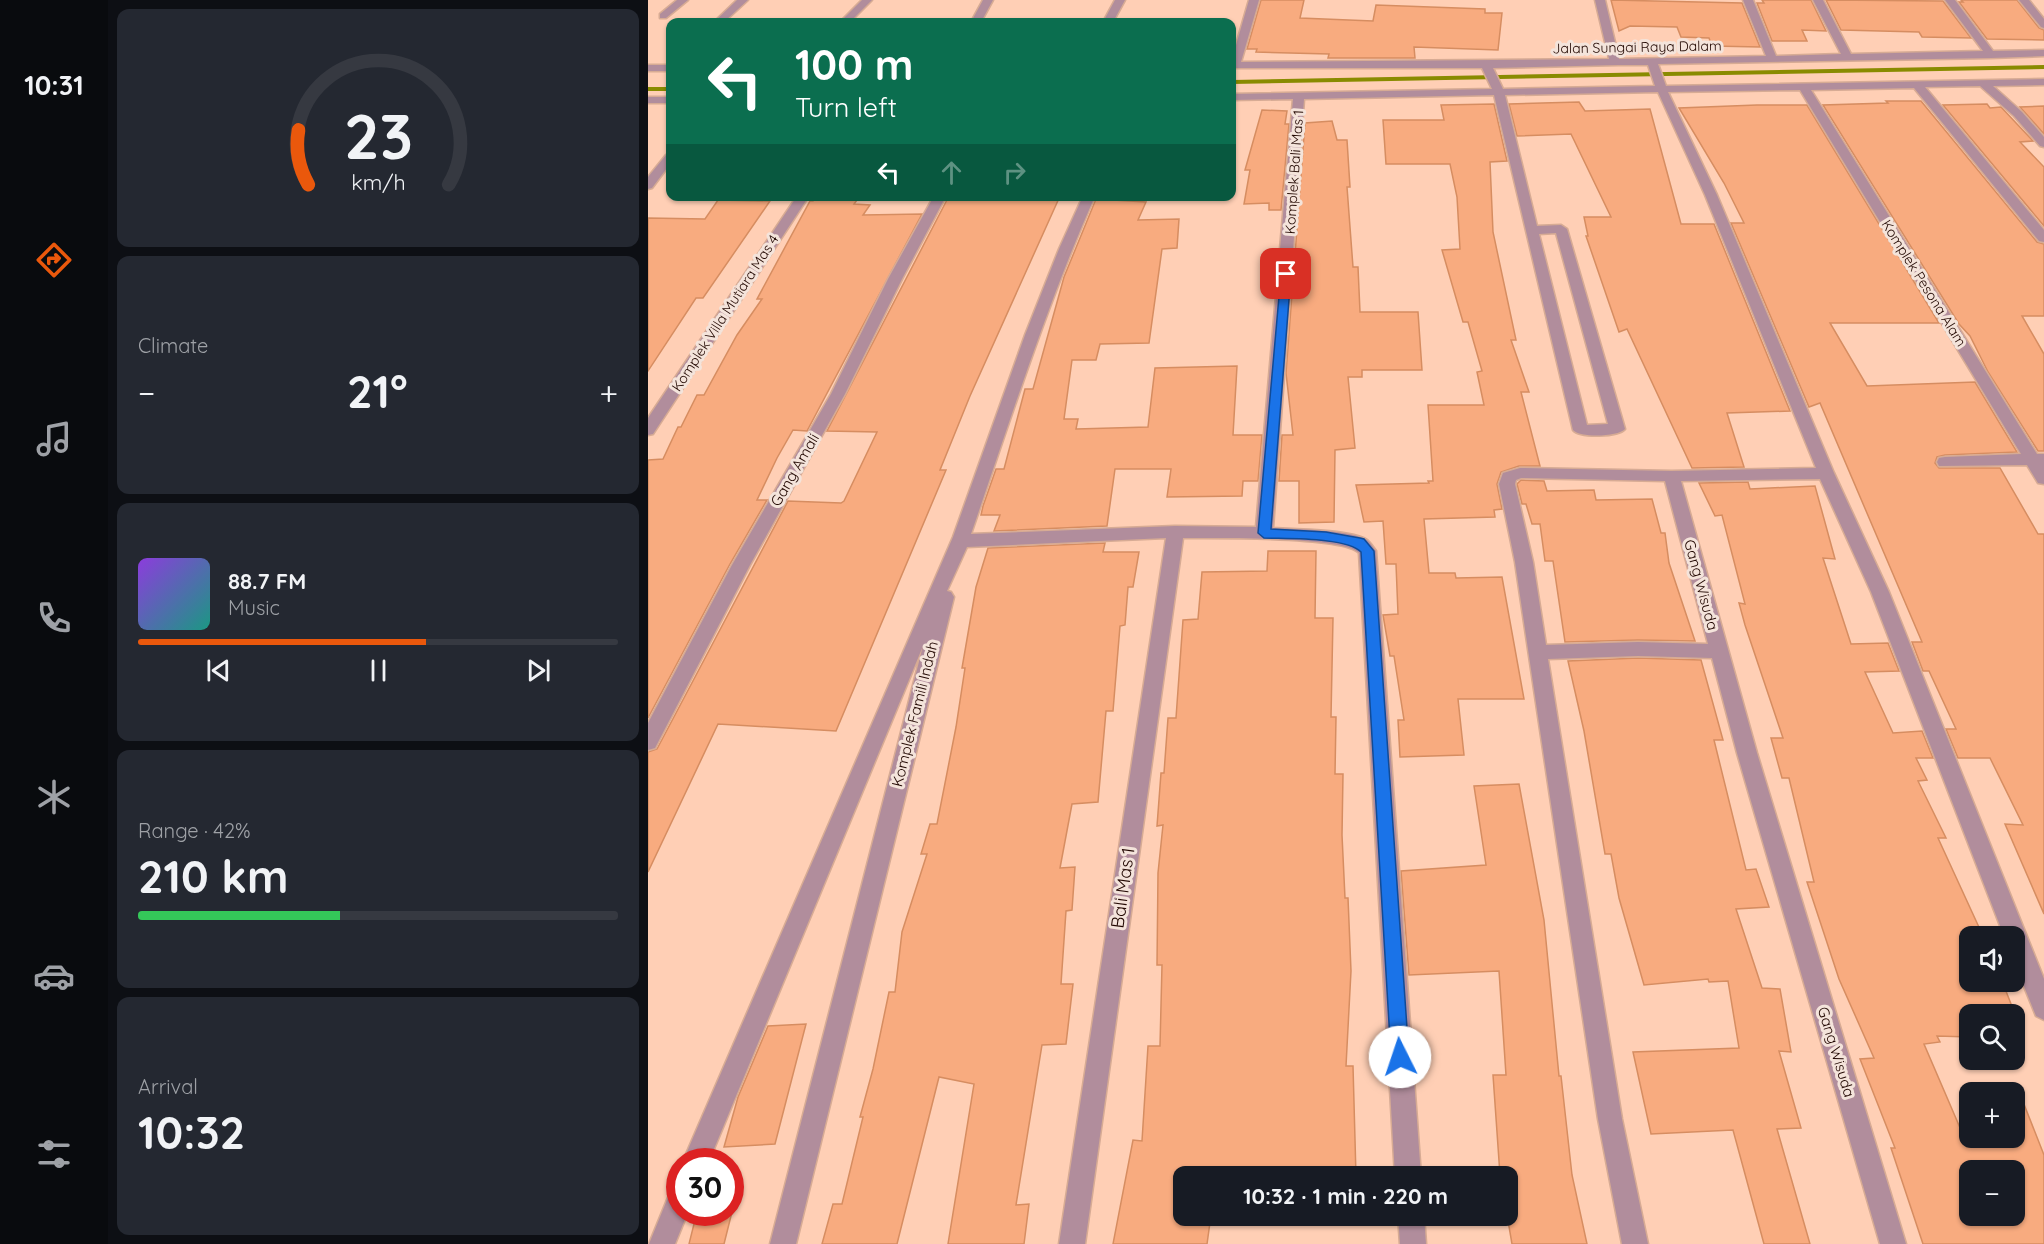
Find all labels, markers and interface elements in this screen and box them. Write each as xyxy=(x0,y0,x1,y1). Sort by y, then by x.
street label: Jalan Sungai Raya Dalam xyxy=(1552,37,1722,57)
text: 100 m xyxy=(795,38,913,91)
icon: left xyxy=(696,42,774,120)
text: 10:31 xyxy=(24,68,84,102)
text: Turn left xyxy=(795,90,897,124)
text: 23 xyxy=(343,97,413,175)
street label: Komplek Bali Mas 1 xyxy=(1281,109,1307,235)
icon: left xyxy=(872,156,905,189)
icon: ahead xyxy=(935,156,968,189)
icon: right xyxy=(998,156,1031,189)
text: km/h xyxy=(351,169,405,195)
street label: Komplek Pesona Alam xyxy=(1878,216,1970,350)
street label: Komplek Villa Mutiara Mas 4 xyxy=(668,231,782,395)
icon: directions xyxy=(33,239,75,281)
pin xyxy=(1260,248,1311,299)
icon: arrive xyxy=(1269,257,1302,290)
text: Climate xyxy=(138,333,208,358)
text: 21° xyxy=(347,363,408,419)
text: − xyxy=(138,372,155,413)
text: + xyxy=(599,372,618,413)
icon: music xyxy=(33,418,75,460)
street label: Gang Amali xyxy=(766,430,823,510)
street label: Gang Wisuda xyxy=(1680,537,1723,632)
text: 88.7 FM xyxy=(228,567,306,595)
text: Music xyxy=(228,595,280,620)
icon: phone xyxy=(33,597,75,639)
street label: Komplek Famili Indah xyxy=(887,639,942,789)
icon: previous xyxy=(202,654,235,687)
icon: pause xyxy=(362,654,395,687)
icon: next xyxy=(522,654,555,687)
icon: climate xyxy=(33,776,75,818)
text: Range · 42% xyxy=(138,818,251,843)
street label: Bali Mas 1 xyxy=(1105,846,1140,930)
text: 210 km xyxy=(138,848,288,904)
map controls xyxy=(1959,926,2025,1226)
button: sound xyxy=(1959,926,2025,992)
icon: car xyxy=(33,955,75,997)
street label: Gang Wisuda xyxy=(1814,1004,1859,1099)
button: search xyxy=(1959,1004,2025,1070)
position arrow xyxy=(1368,1025,1432,1089)
text: Arrival xyxy=(138,1074,198,1099)
button: + xyxy=(1959,1082,2025,1148)
text: 10:32 xyxy=(138,1104,245,1160)
icon: filters xyxy=(33,1133,75,1175)
speed limit sign: 30 xyxy=(666,1148,744,1226)
button: − xyxy=(1959,1160,2025,1226)
text: 10:32 · 1 min · 220 m xyxy=(1243,1182,1448,1210)

